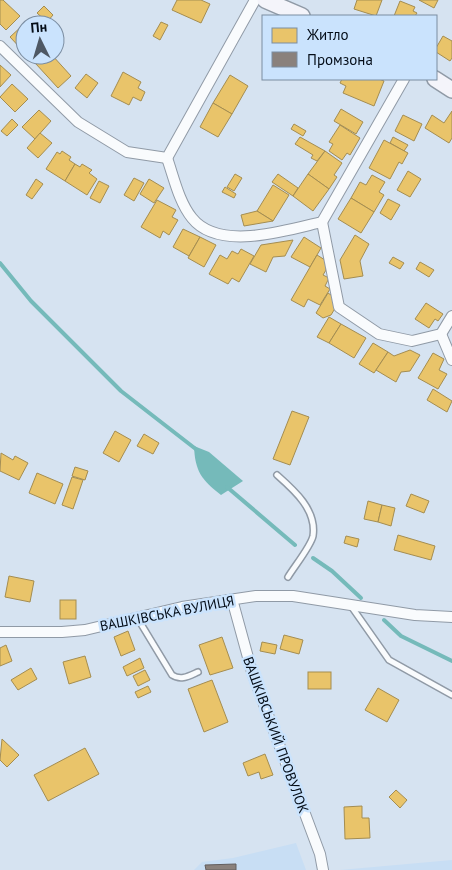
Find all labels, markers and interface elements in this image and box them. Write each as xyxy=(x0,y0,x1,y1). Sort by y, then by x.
north arrow xyxy=(15,15,65,65)
legend xyxy=(262,15,437,80)
text: Пн xyxy=(30,17,48,37)
text: Житло xyxy=(306,25,349,44)
text: Промзона xyxy=(307,50,373,69)
street label: ВАШКІВСЬКА ВУЛИЦЯ xyxy=(98,591,236,635)
street label: ВАШКІВСЬКИЙ ПРОВУЛОК xyxy=(239,654,313,816)

